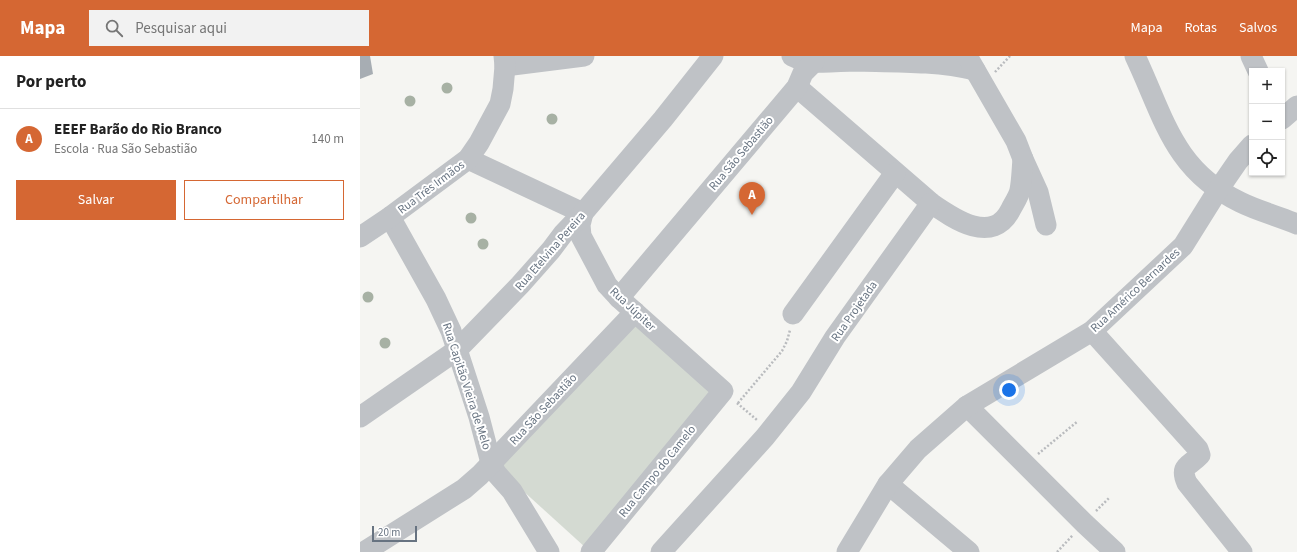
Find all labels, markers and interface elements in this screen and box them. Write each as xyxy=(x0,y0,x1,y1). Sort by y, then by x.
search box xyxy=(89,10,369,46)
text: Mapa xyxy=(20,15,65,42)
icon: search xyxy=(103,17,125,39)
text: Pesquisar aqui xyxy=(135,18,227,39)
text: Mapa xyxy=(1131,18,1162,38)
text: Rotas xyxy=(1184,18,1217,38)
text: Salvos xyxy=(1239,18,1277,38)
map controls xyxy=(1249,68,1285,176)
button: + xyxy=(1249,68,1285,104)
text: Por perto xyxy=(16,70,86,94)
button: − xyxy=(1249,104,1285,140)
street label: Rua São Sebastião xyxy=(705,112,778,194)
text: EEEF Barão do Rio Branco xyxy=(54,119,222,140)
text: A xyxy=(25,130,33,148)
text: 140 m xyxy=(311,130,344,148)
text: Escola · Rua São Sebastião xyxy=(54,140,197,158)
button: locate xyxy=(1249,140,1285,176)
street label: Rua Três Irmãos xyxy=(394,157,468,218)
button: Salvar xyxy=(16,180,176,220)
button: Compartilhar xyxy=(184,180,344,220)
pin: A xyxy=(739,182,765,215)
street label: Rua Etelvina Pereira xyxy=(511,208,589,295)
street label: Rua Américo Bernardes xyxy=(1087,244,1184,336)
street label: Rua Projetada xyxy=(827,278,882,345)
street label: Rua Júpiter xyxy=(606,283,660,336)
street label: Rua Capitão Vieira de Melo xyxy=(438,320,495,452)
street label: Rua São Sebastião xyxy=(506,370,581,449)
your location xyxy=(999,380,1019,400)
street label: Rua Campo do Camelo xyxy=(615,422,700,521)
scale bar xyxy=(372,524,417,543)
text: 20 m xyxy=(378,525,400,540)

